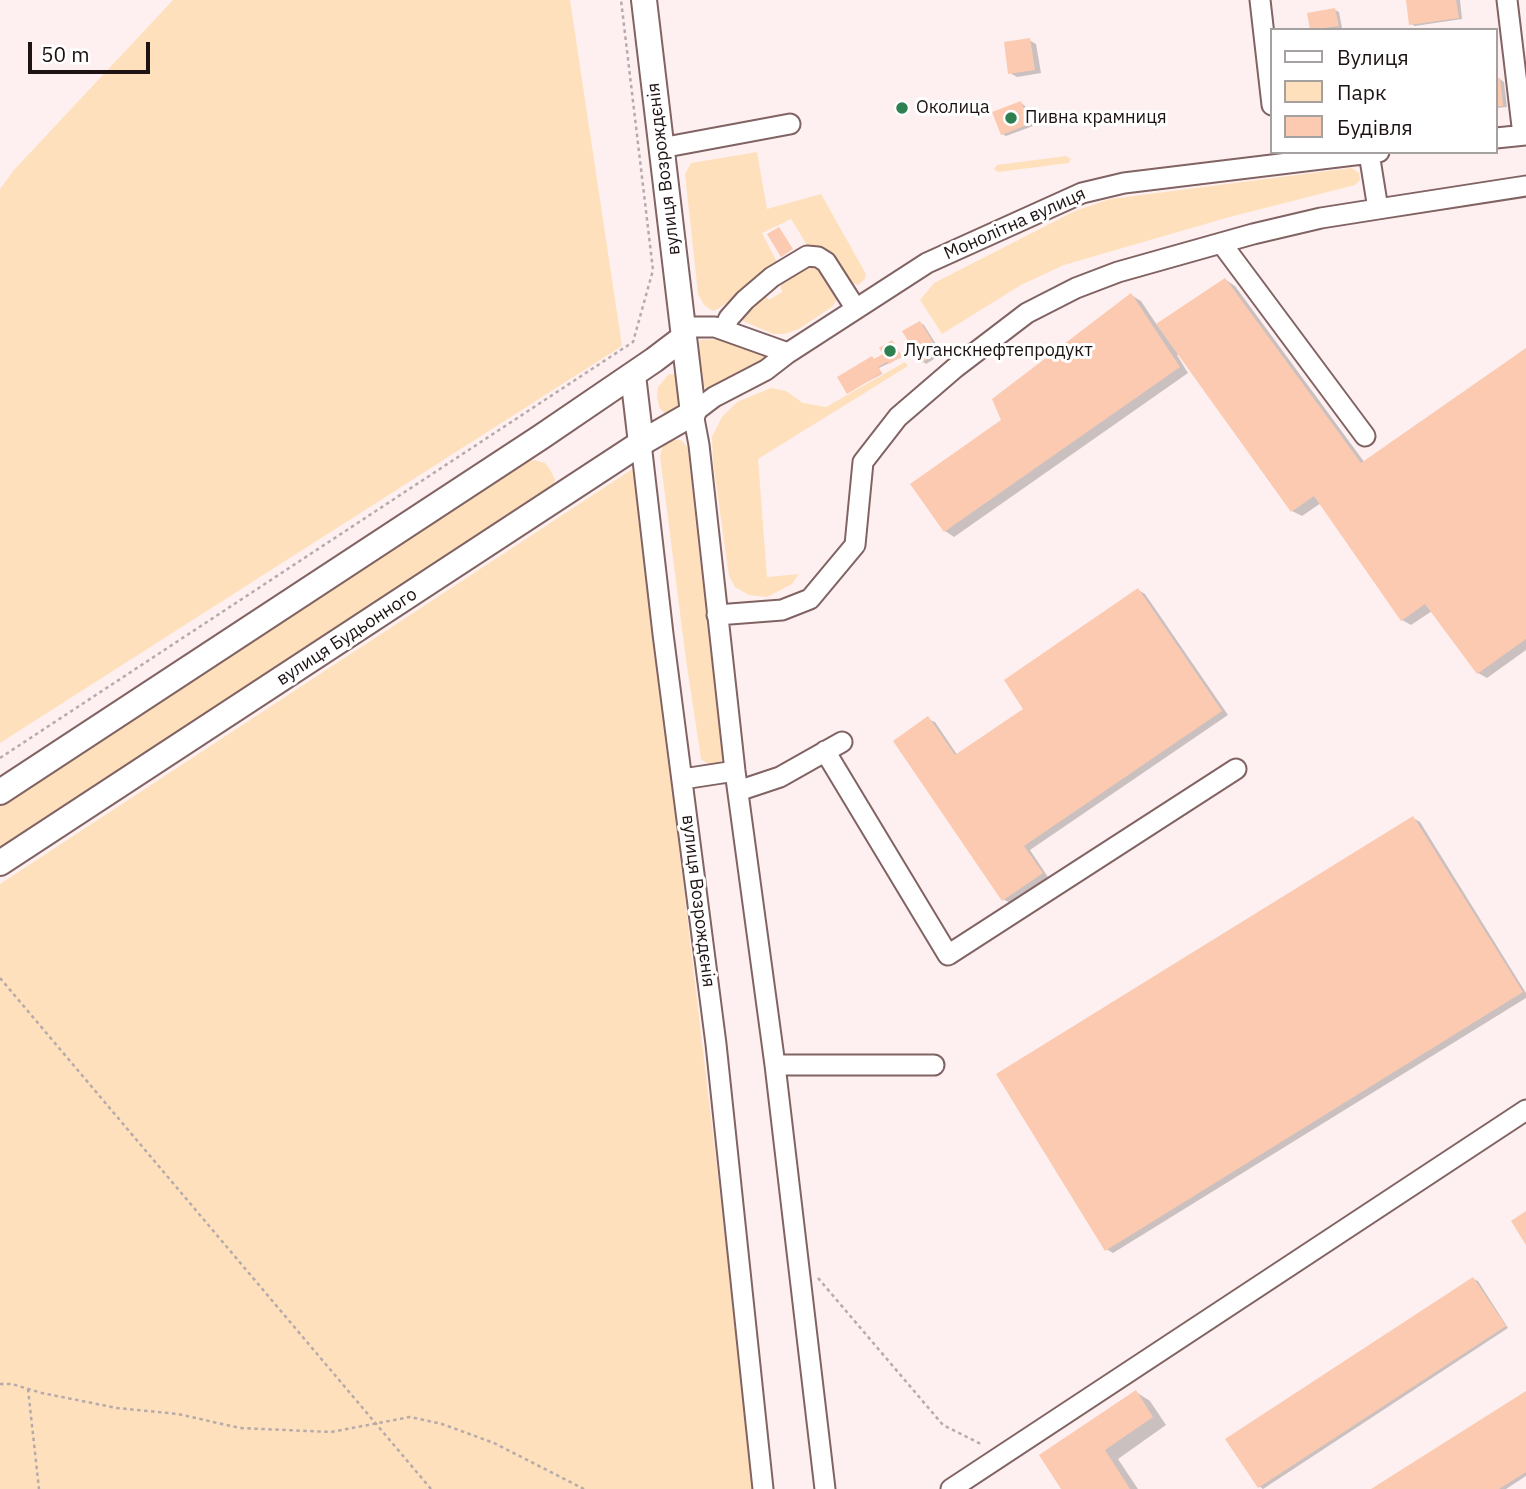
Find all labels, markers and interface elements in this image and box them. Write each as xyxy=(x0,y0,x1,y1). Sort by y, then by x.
scale bar xyxy=(32,28,154,72)
legend xyxy=(1270,28,1498,154)
text: 50 m xyxy=(41,40,90,68)
text: Вулиця xyxy=(1337,43,1409,71)
text: Парк xyxy=(1337,78,1387,106)
street label: вулиця Возрождєнія xyxy=(643,81,685,257)
place label: Околица xyxy=(916,97,990,119)
marker: Околица xyxy=(894,100,910,116)
place label: Пивна крамниця xyxy=(1025,107,1167,129)
marker: Пивна крамниця xyxy=(1003,110,1019,126)
text: Будівля xyxy=(1337,113,1413,141)
street label: Монолітна вулиця xyxy=(941,183,1089,265)
place label: Луганскнефтепродукт xyxy=(904,340,1093,362)
marker: Луганскнефтепродукт xyxy=(882,343,898,359)
street label: вулиця Будьонного xyxy=(273,584,421,690)
street label: вулиця Возрождєнія xyxy=(677,813,719,989)

